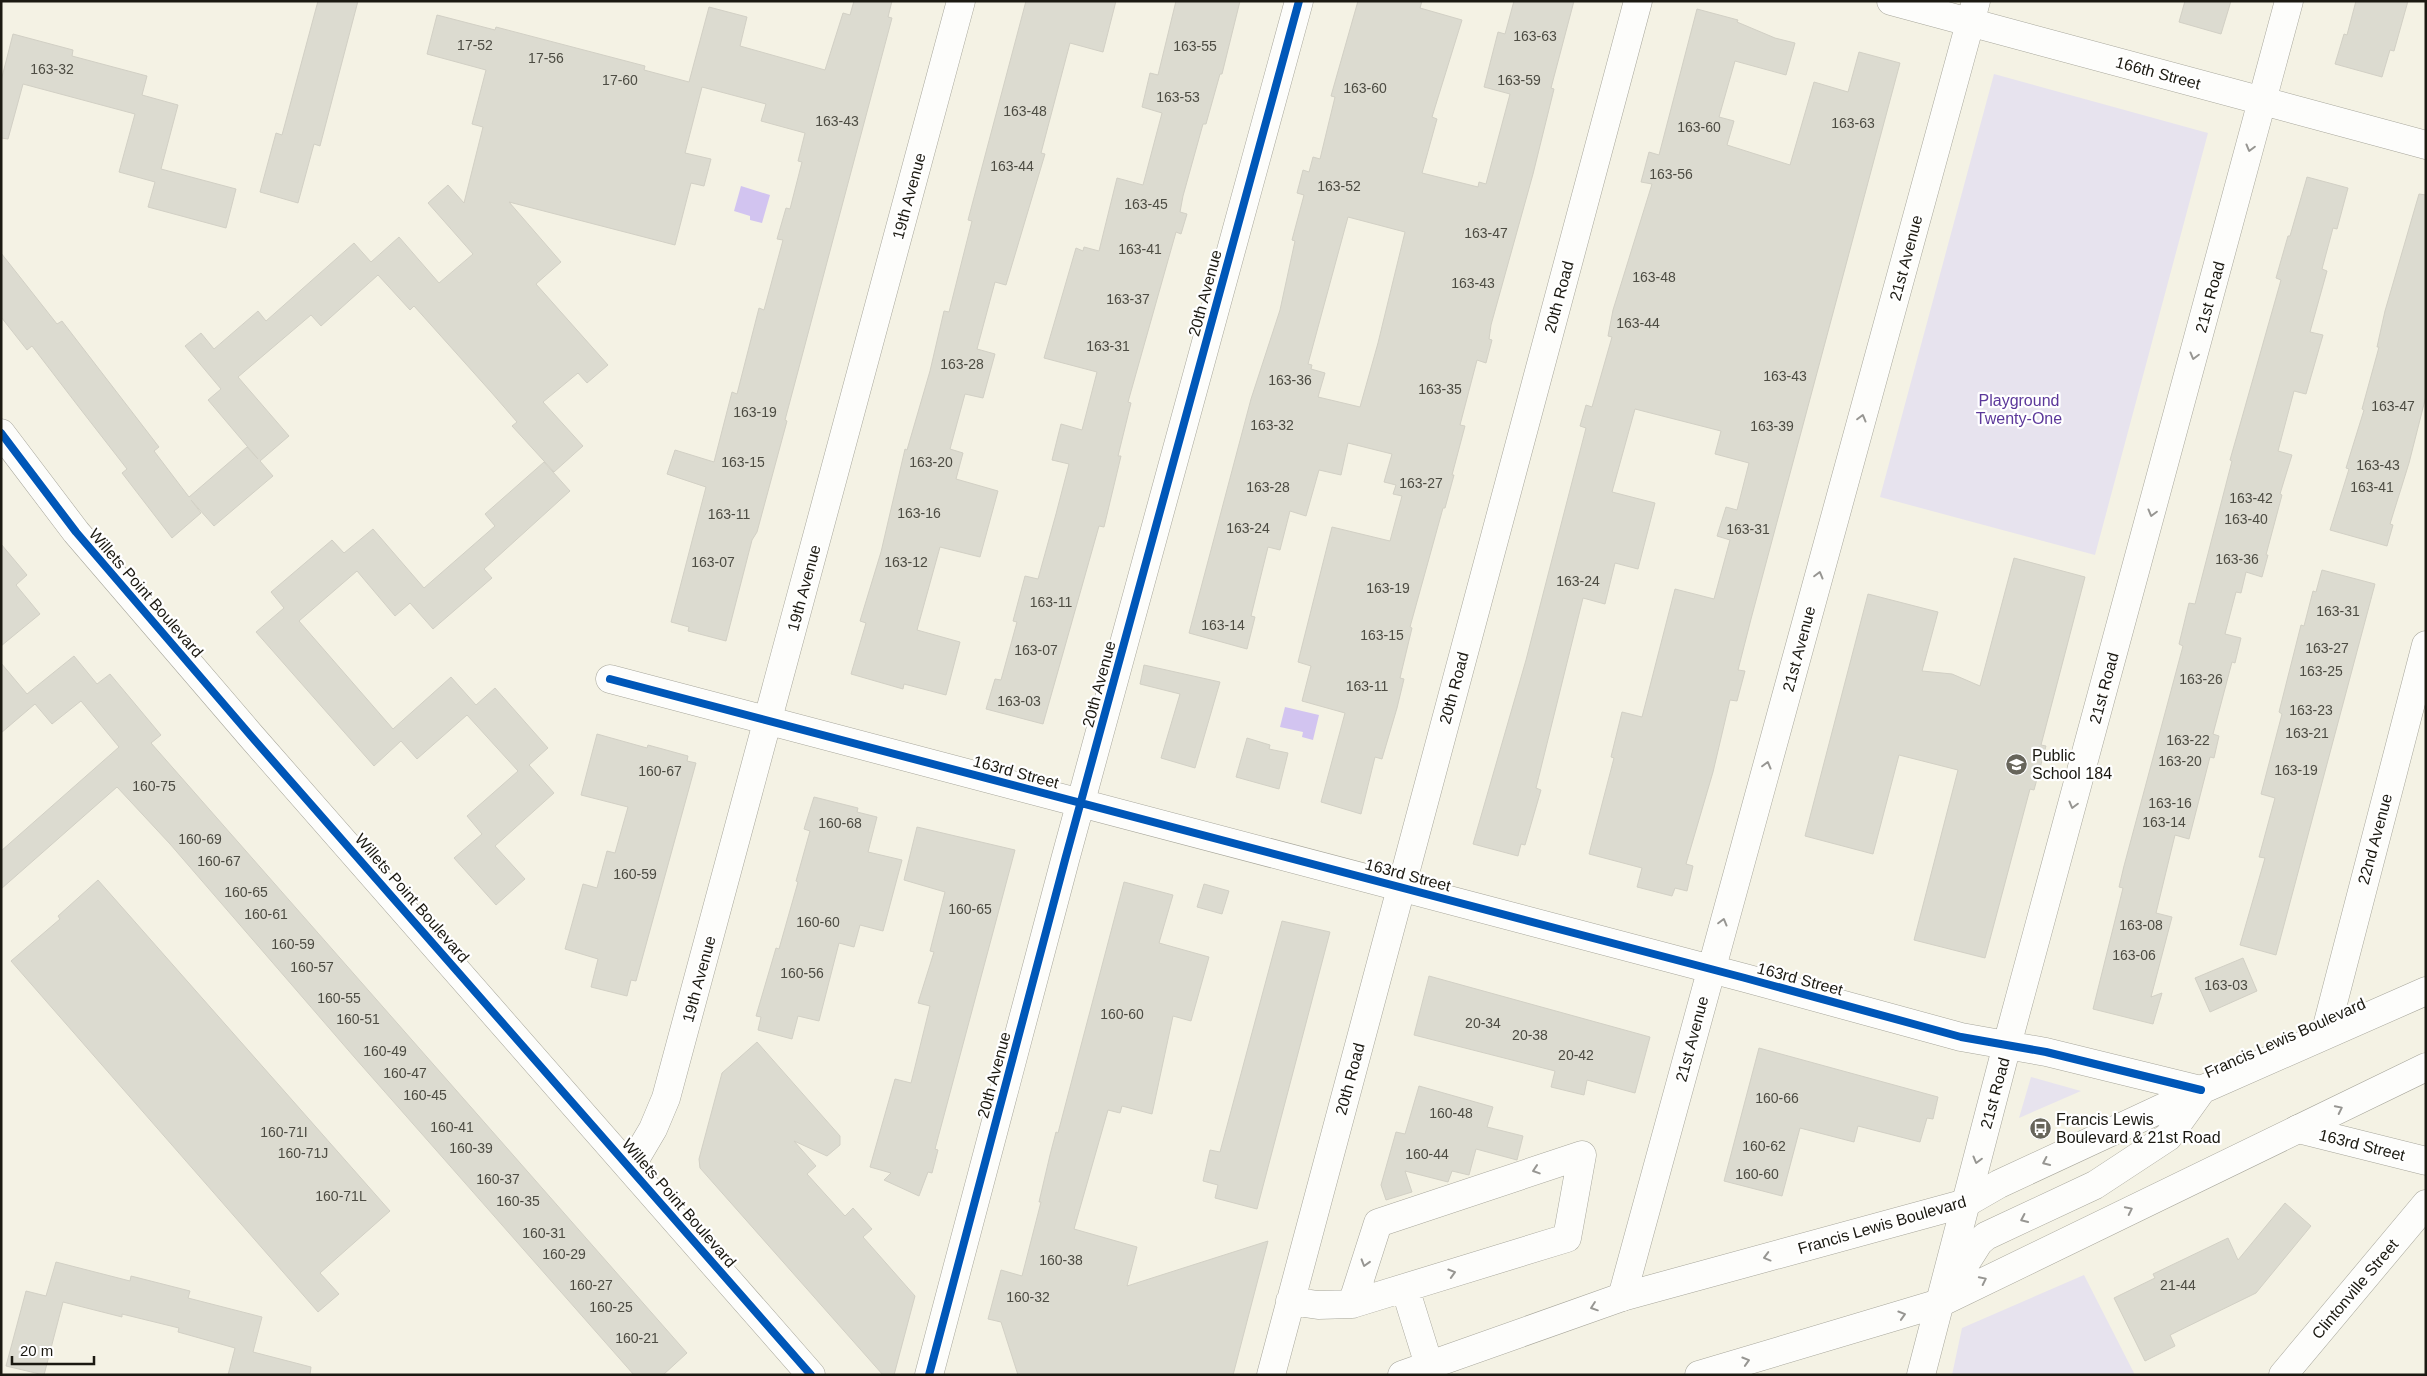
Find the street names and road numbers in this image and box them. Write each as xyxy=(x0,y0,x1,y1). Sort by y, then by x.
street label: 166th Street xyxy=(2114,54,2203,93)
street label: 19th Avenue xyxy=(889,151,929,241)
street label: 21st Avenue xyxy=(1886,213,1926,303)
street label: 20th Avenue xyxy=(1185,248,1225,338)
street label: 20th Road xyxy=(1541,259,1577,335)
street label: 21st Road xyxy=(2192,260,2228,334)
street label: Willets Point Boulevard xyxy=(86,525,206,661)
street label: 19th Avenue xyxy=(784,543,824,633)
street label: 21st Avenue xyxy=(1779,604,1819,694)
street label: 20th Avenue xyxy=(1079,639,1119,729)
street label: 20th Road xyxy=(1436,650,1472,726)
street label: 21st Road xyxy=(2086,651,2122,725)
street label: 163rd Street xyxy=(971,752,1061,792)
street label: 22nd Avenue xyxy=(2355,792,2395,886)
street label: Willets Point Boulevard xyxy=(352,830,472,966)
street label: 163rd Street xyxy=(1363,855,1453,895)
street label: 19th Avenue xyxy=(679,934,719,1024)
street label: 163rd Street xyxy=(1755,959,1845,999)
street label: 21st Avenue xyxy=(1672,994,1712,1084)
street label: Francis Lewis Boulevard xyxy=(2202,995,2368,1081)
street label: 20th Avenue xyxy=(974,1030,1014,1120)
street label: 20th Road xyxy=(1332,1041,1368,1117)
street label: 21st Road xyxy=(1977,1056,2013,1130)
street label: 163rd Street xyxy=(2317,1126,2407,1164)
street label: Willets Point Boulevard xyxy=(619,1135,739,1271)
street label: Francis Lewis Boulevard xyxy=(1796,1193,1968,1257)
street label: Clintonville Street xyxy=(2308,1235,2402,1342)

